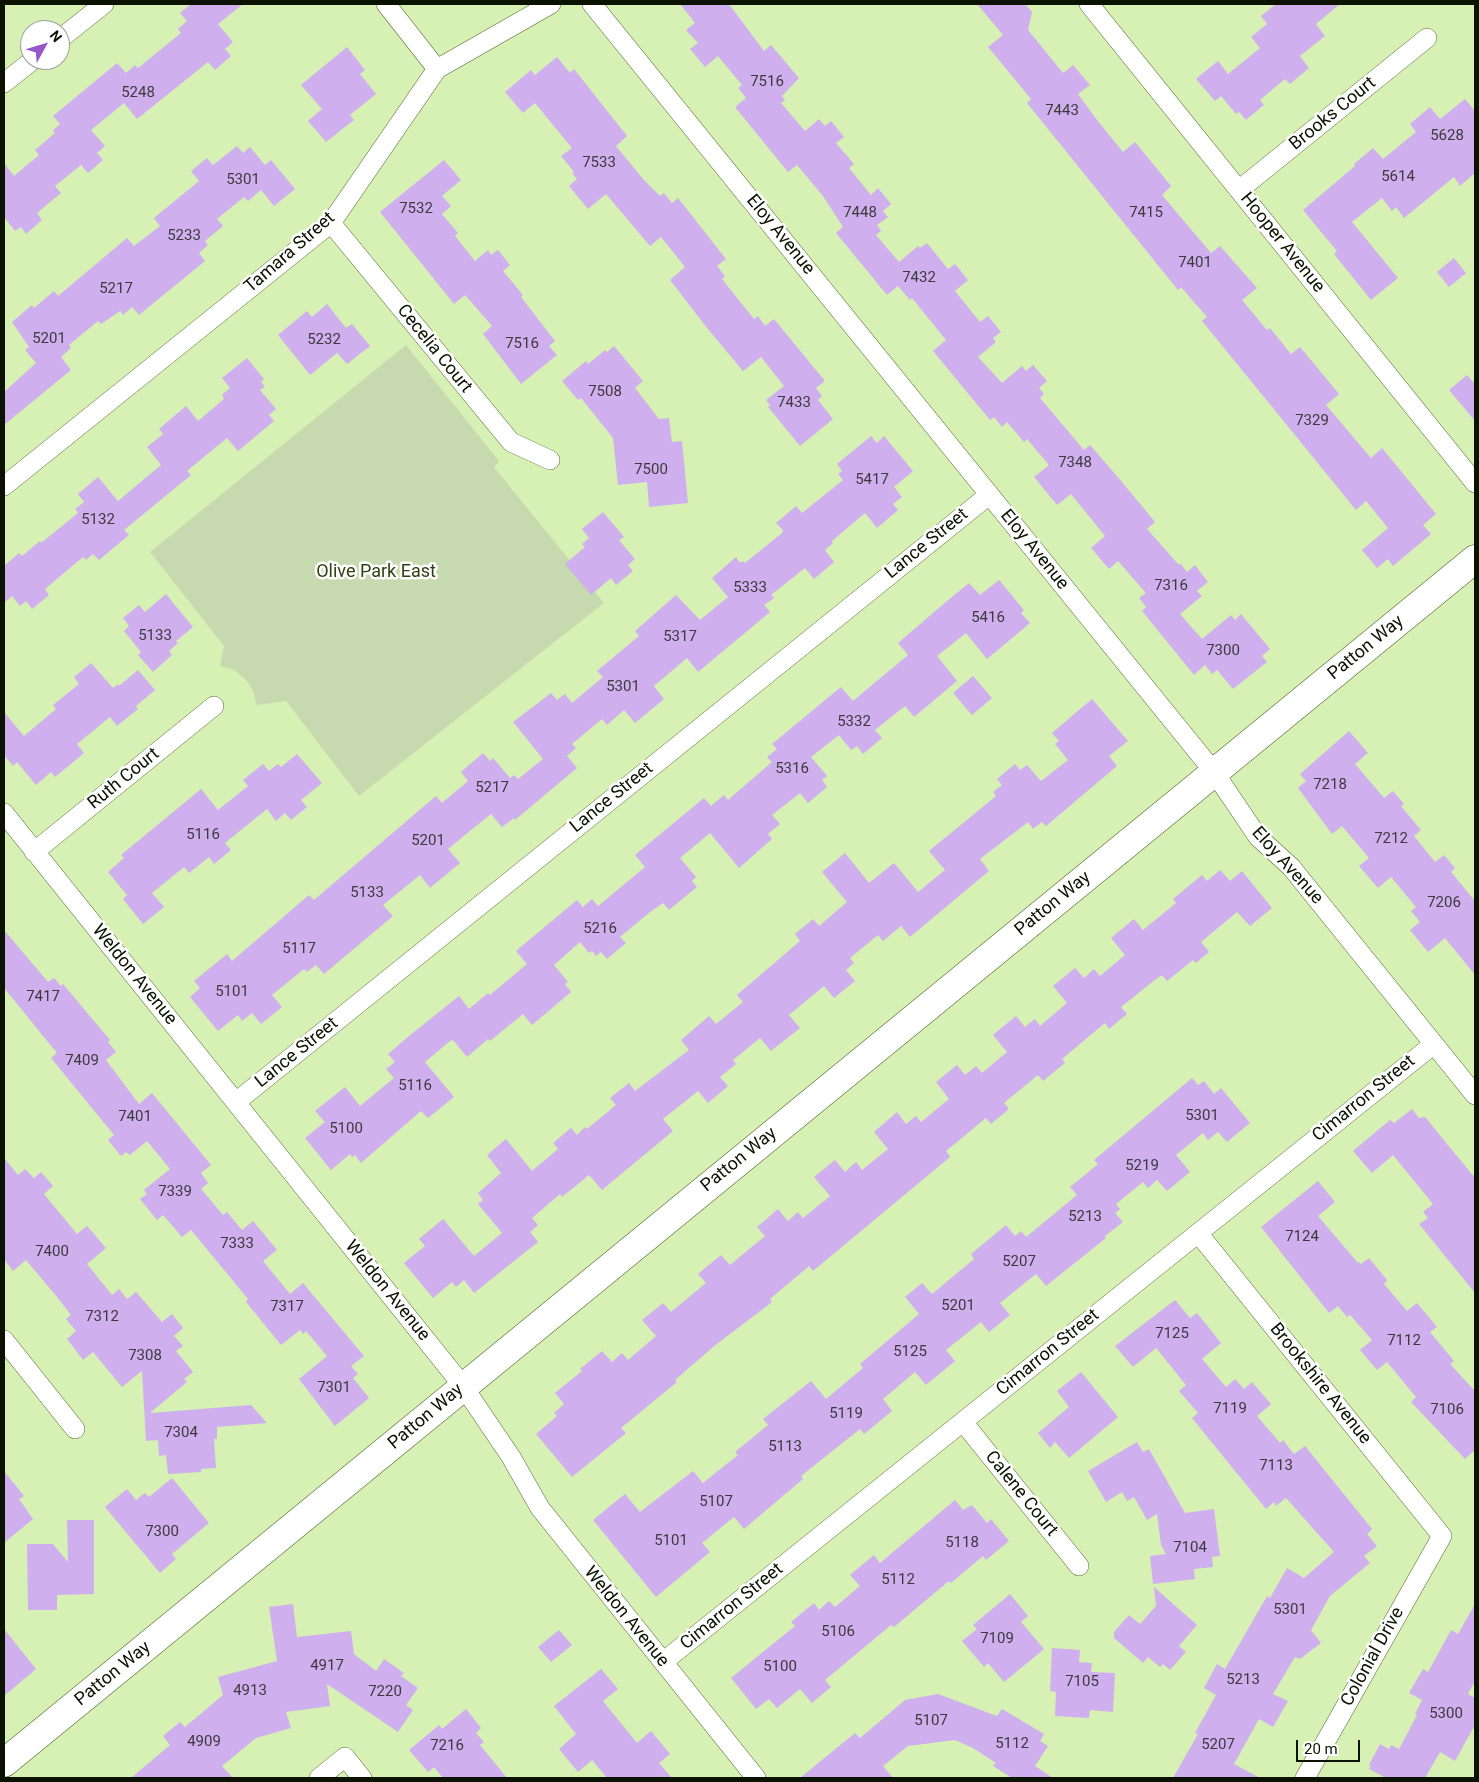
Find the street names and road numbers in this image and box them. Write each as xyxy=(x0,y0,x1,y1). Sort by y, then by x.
street label: Brooks Court xyxy=(1285,73,1381,155)
street label: Hooper Avenue xyxy=(1235,189,1329,297)
street label: Eloy Avenue xyxy=(741,191,819,279)
street label: Tamara Street xyxy=(240,208,340,298)
street label: Cecelia Court xyxy=(392,300,476,398)
street label: Lance Street xyxy=(881,504,973,584)
street label: Eloy Avenue xyxy=(995,506,1073,594)
street label: Patton Way xyxy=(1324,611,1408,685)
street label: Ruth Court xyxy=(84,744,164,814)
street label: Lance Street xyxy=(566,758,658,838)
street label: Eloy Avenue xyxy=(1247,823,1327,909)
street label: Patton Way xyxy=(1011,867,1095,941)
street label: Weldon Avenue xyxy=(87,920,181,1030)
street label: Lance Street xyxy=(251,1013,343,1093)
street label: Cimarron Street xyxy=(1308,1051,1420,1147)
street label: Patton Way xyxy=(697,1123,781,1197)
street label: Weldon Avenue xyxy=(340,1236,434,1346)
street label: Cimarron Street xyxy=(992,1305,1104,1401)
street label: Brookshire Avenue xyxy=(1265,1319,1375,1449)
street label: Patton Way xyxy=(384,1379,468,1455)
street label: Calene Court xyxy=(980,1447,1062,1541)
street label: Cimarron Street xyxy=(676,1559,788,1655)
street label: Weldon Avenue xyxy=(579,1562,673,1672)
street label: Colonial Drive xyxy=(1337,1604,1409,1710)
street label: Patton Way xyxy=(71,1637,155,1711)

